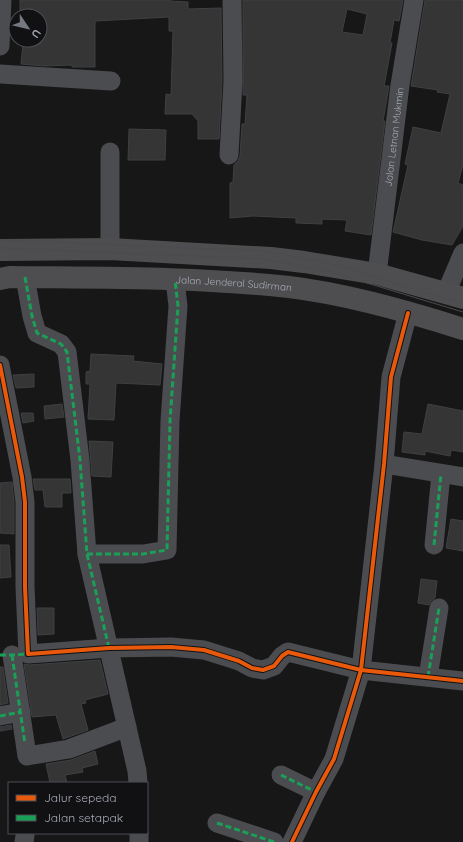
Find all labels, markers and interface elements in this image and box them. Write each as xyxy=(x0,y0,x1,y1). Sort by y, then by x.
north arrow xyxy=(8,8,48,48)
text: U xyxy=(28,27,44,41)
street label: Jalan Letnan Mukmin xyxy=(381,87,406,187)
street label: Jalan Jenderal Sudirman xyxy=(175,273,293,294)
legend xyxy=(8,782,148,834)
text: Jalur sepeda xyxy=(44,790,117,805)
text: Jalan setapak xyxy=(44,810,123,825)

